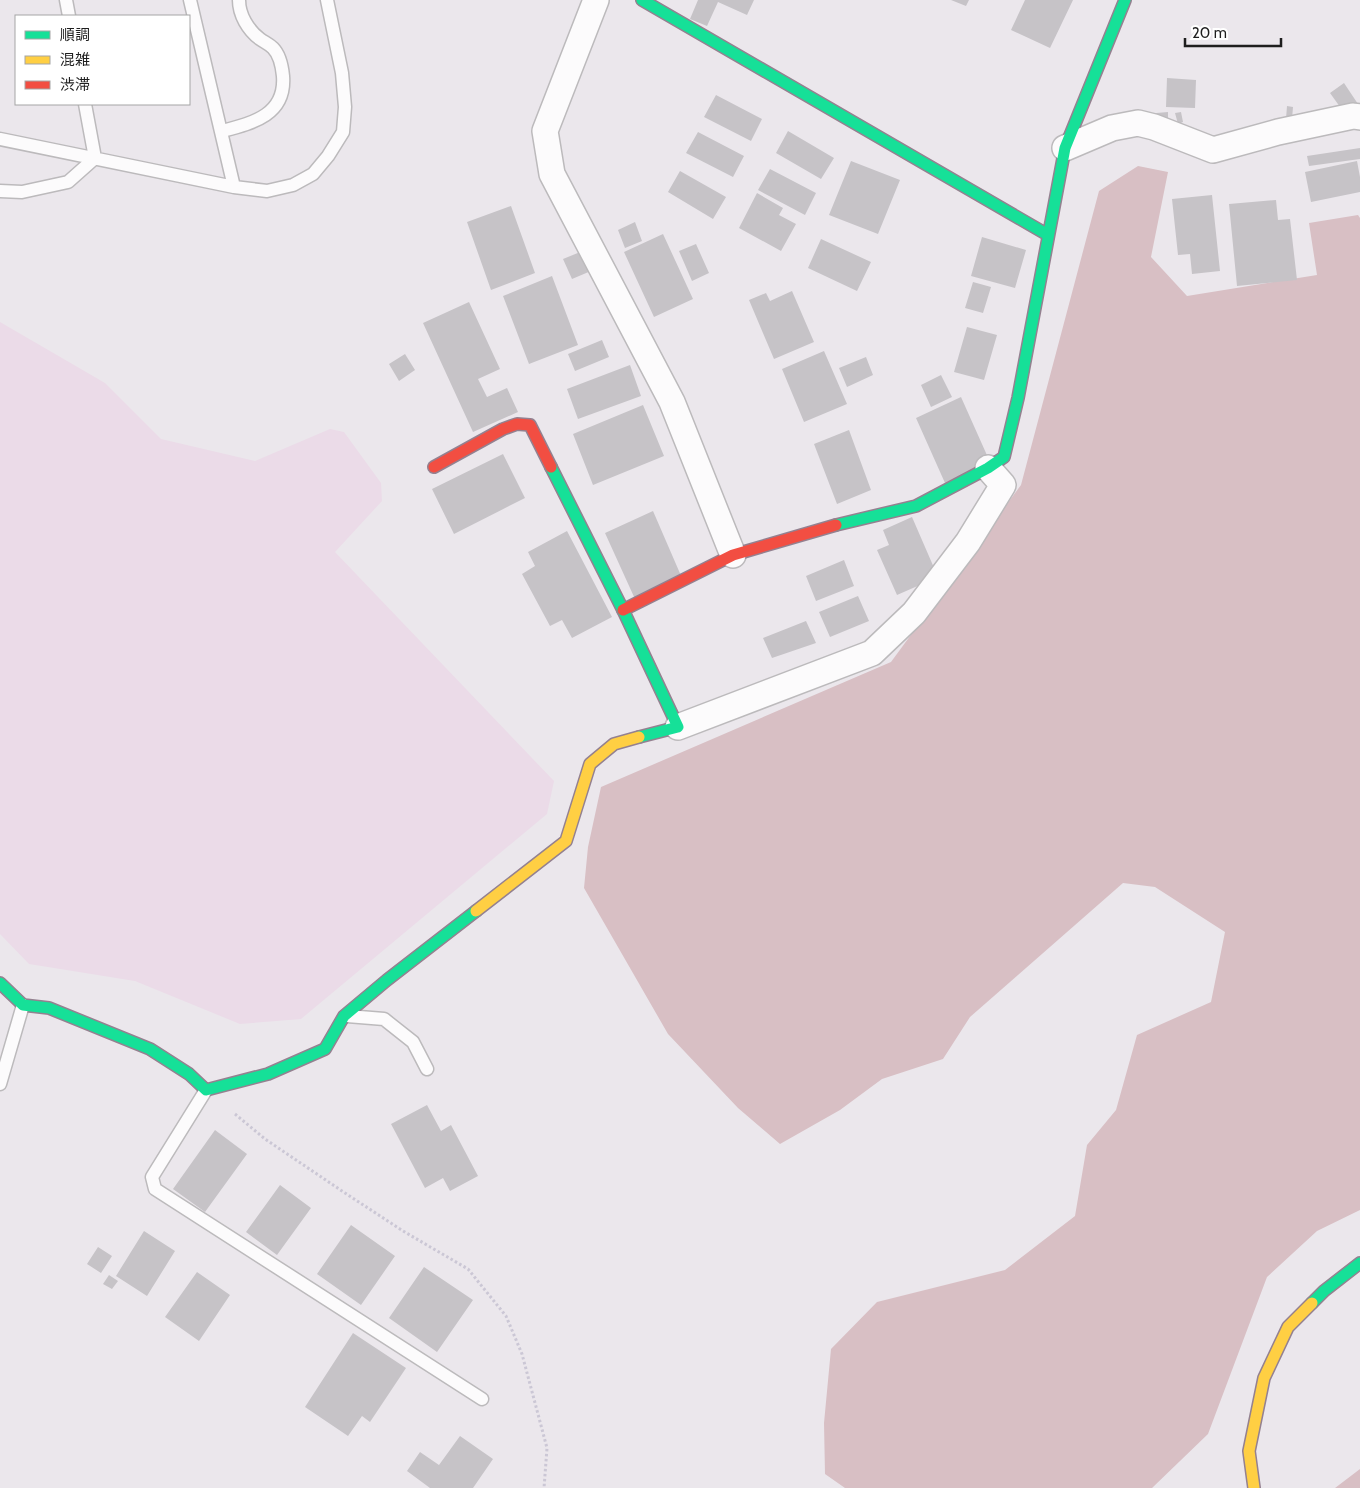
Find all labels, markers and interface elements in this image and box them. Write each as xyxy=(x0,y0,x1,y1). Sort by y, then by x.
legend xyxy=(15,15,190,105)
scale bar xyxy=(1185,15,1281,47)
text: 20 m xyxy=(1192,24,1227,42)
text: 順調 xyxy=(60,26,90,44)
text: 混雑 xyxy=(60,51,90,69)
text: 渋滞 xyxy=(60,76,90,94)

